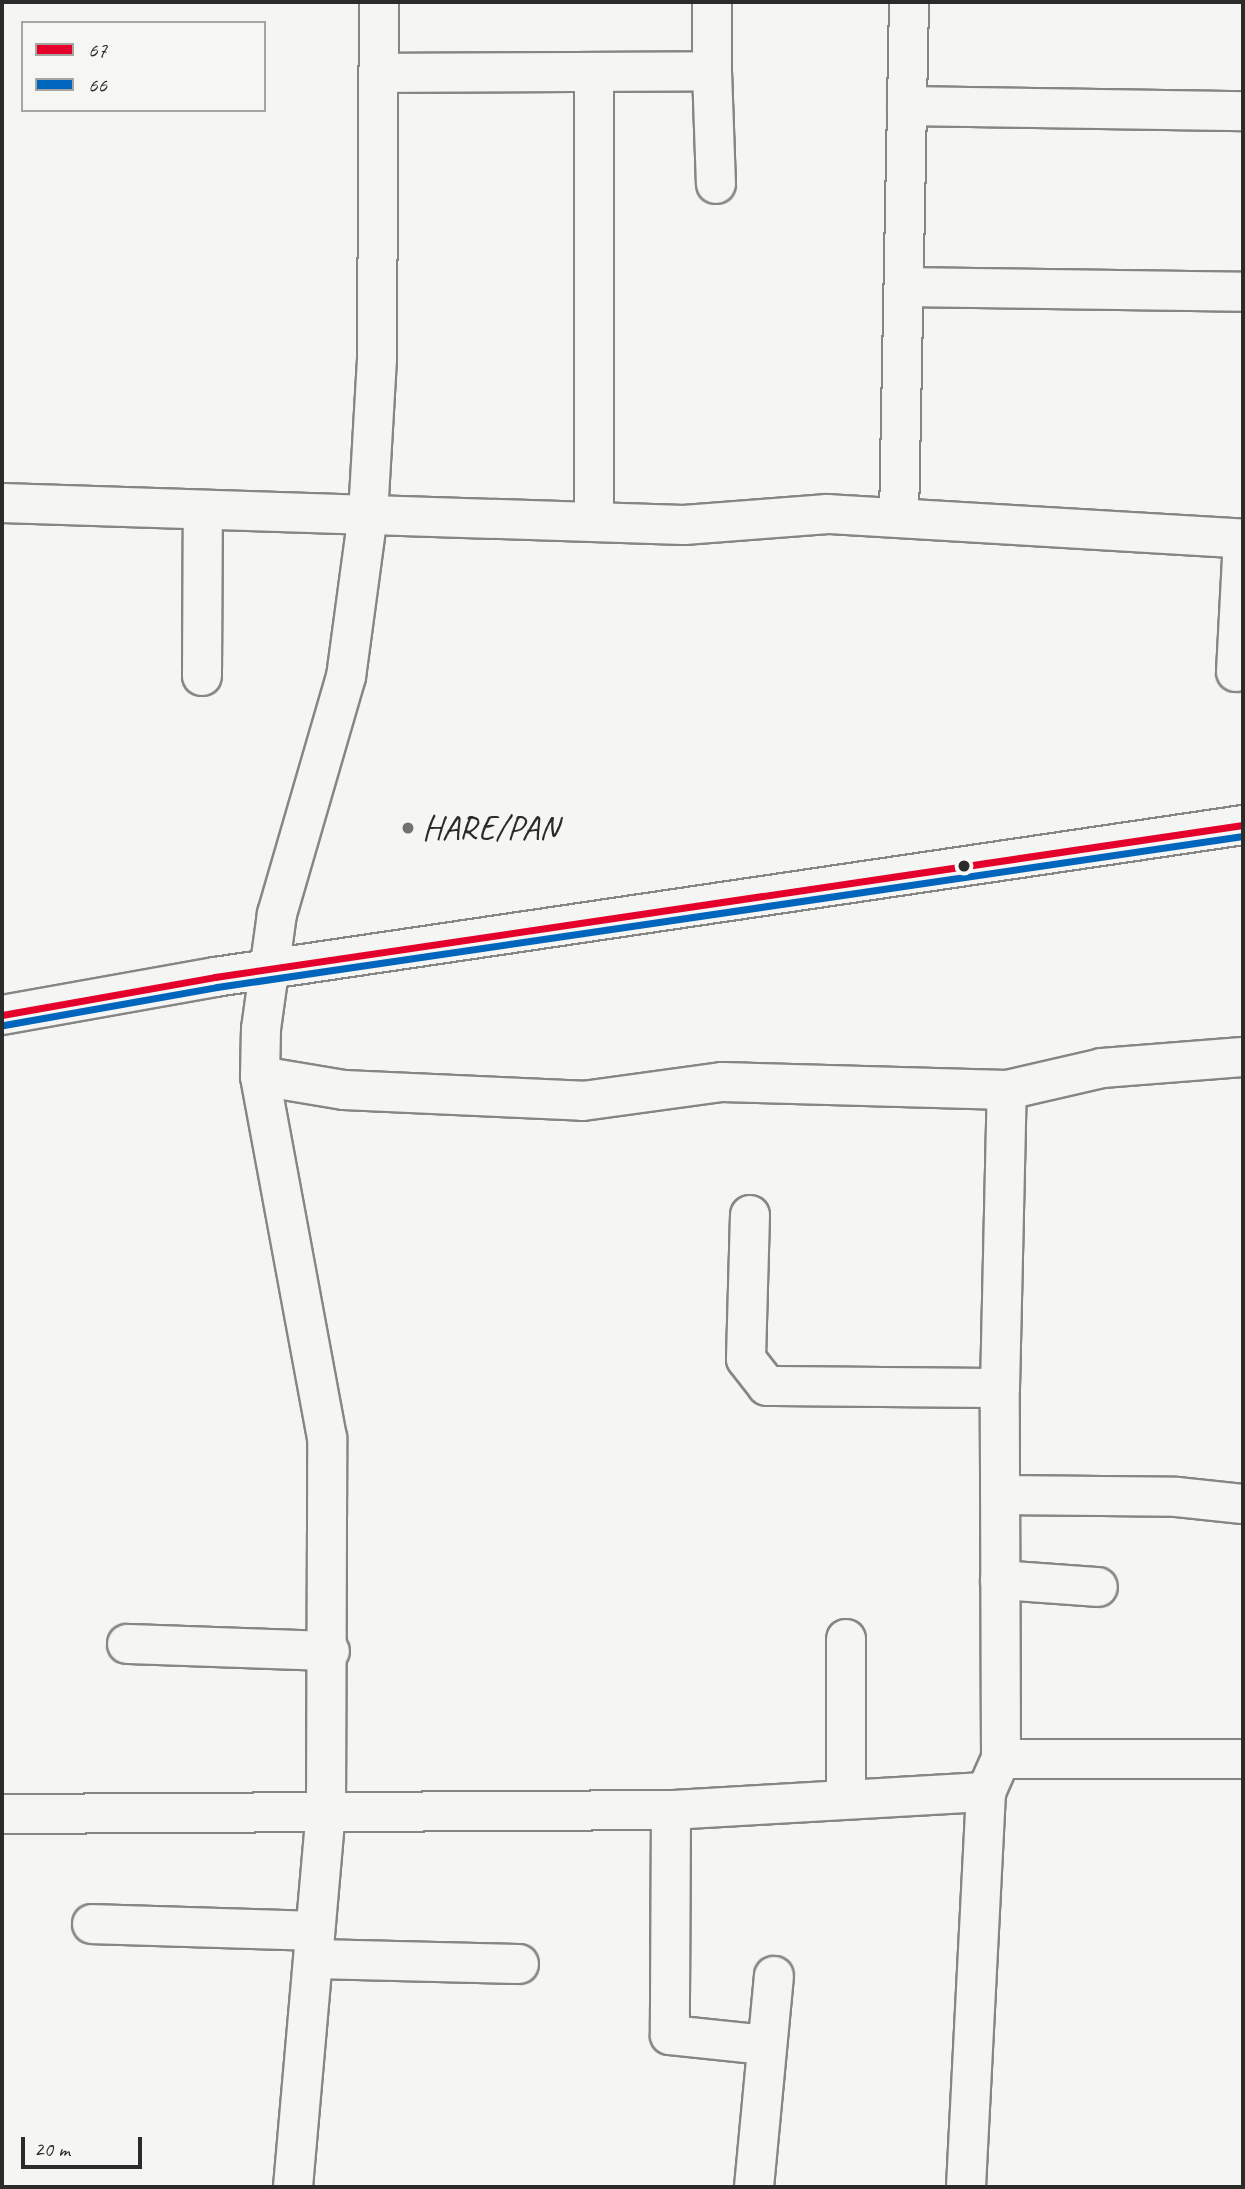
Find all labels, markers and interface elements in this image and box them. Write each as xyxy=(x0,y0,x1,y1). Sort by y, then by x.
legend xyxy=(21,21,266,112)
text: 67 xyxy=(88,37,107,63)
text: 66 xyxy=(88,72,107,98)
place label: HARE/PAN xyxy=(422,807,559,849)
marker: HARE/PAN xyxy=(400,820,416,836)
unlabelled marker xyxy=(957,859,971,873)
scale bar xyxy=(24,2122,145,2166)
text: 20 m xyxy=(34,2136,70,2162)

